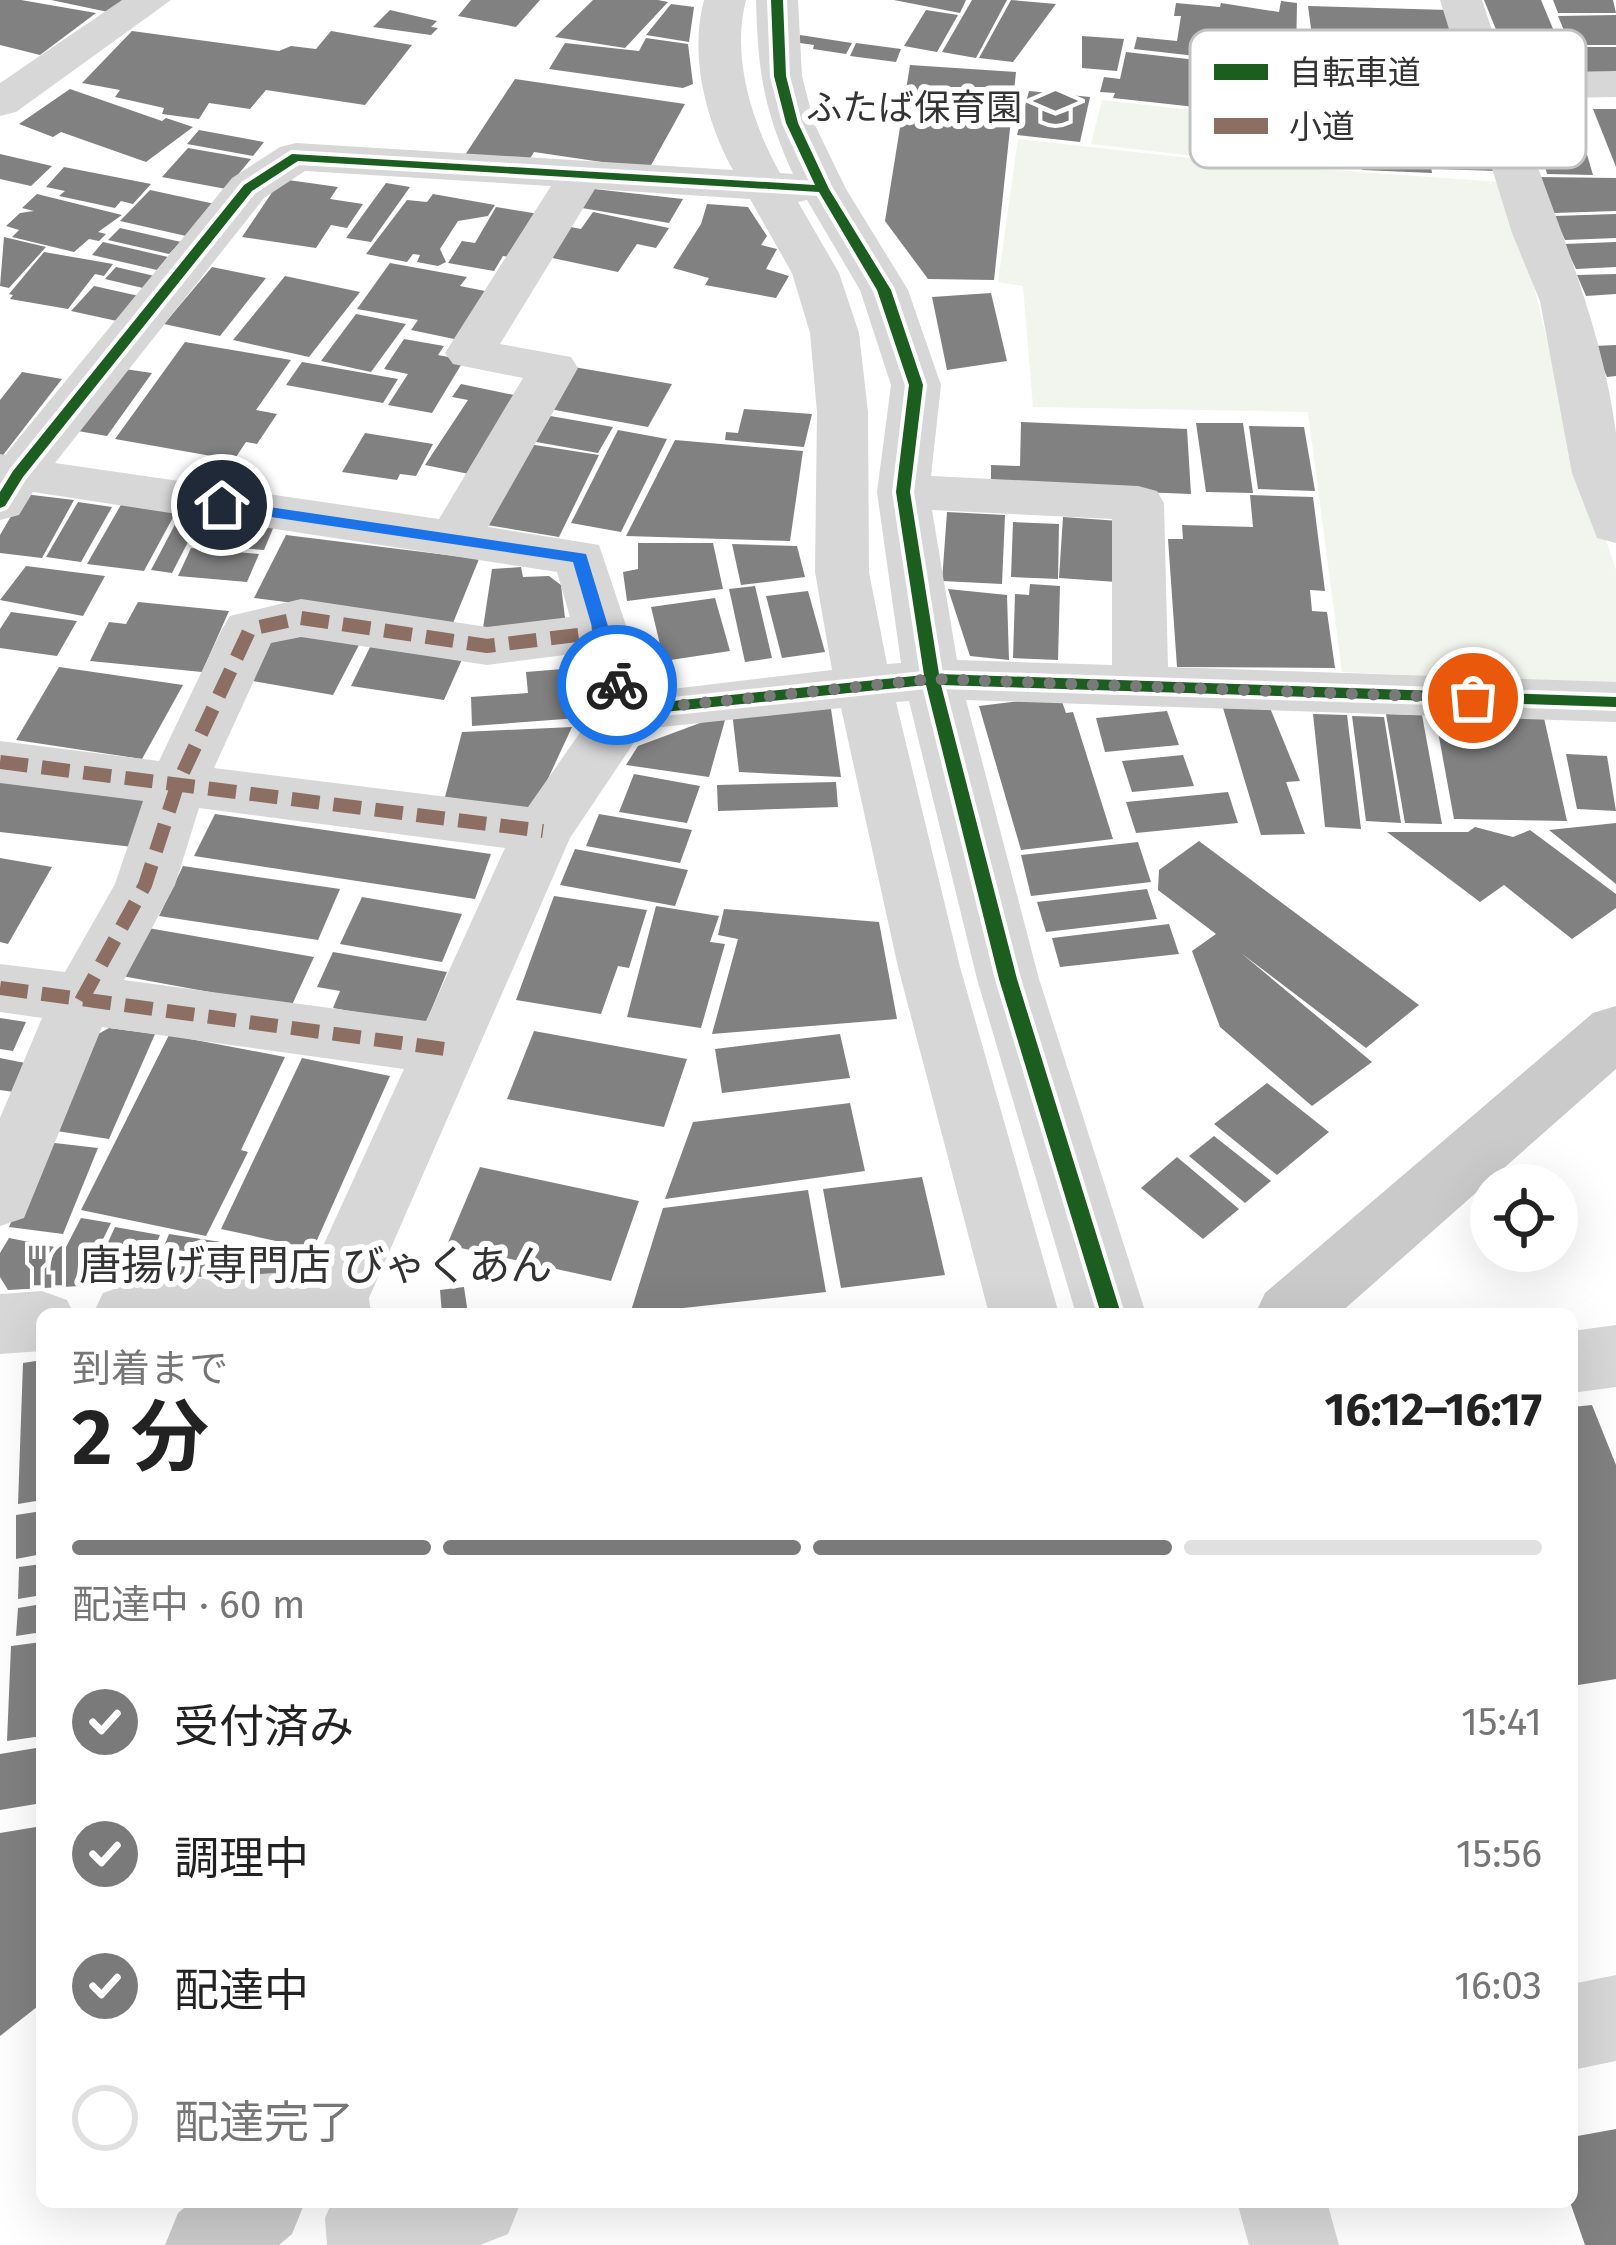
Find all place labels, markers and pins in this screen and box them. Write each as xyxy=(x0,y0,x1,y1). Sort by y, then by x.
school or university icon: ふたば保育園 xyxy=(1033,84,1079,130)
place label: ふたば保育園 xyxy=(806,86,1022,130)
pin xyxy=(171,454,273,556)
pin xyxy=(1422,647,1524,749)
place label: 唐揚げ専門店 びゃくあん xyxy=(79,1241,552,1291)
restaurant icon: 唐揚げ専門店 びゃくあん xyxy=(22,1242,68,1288)

